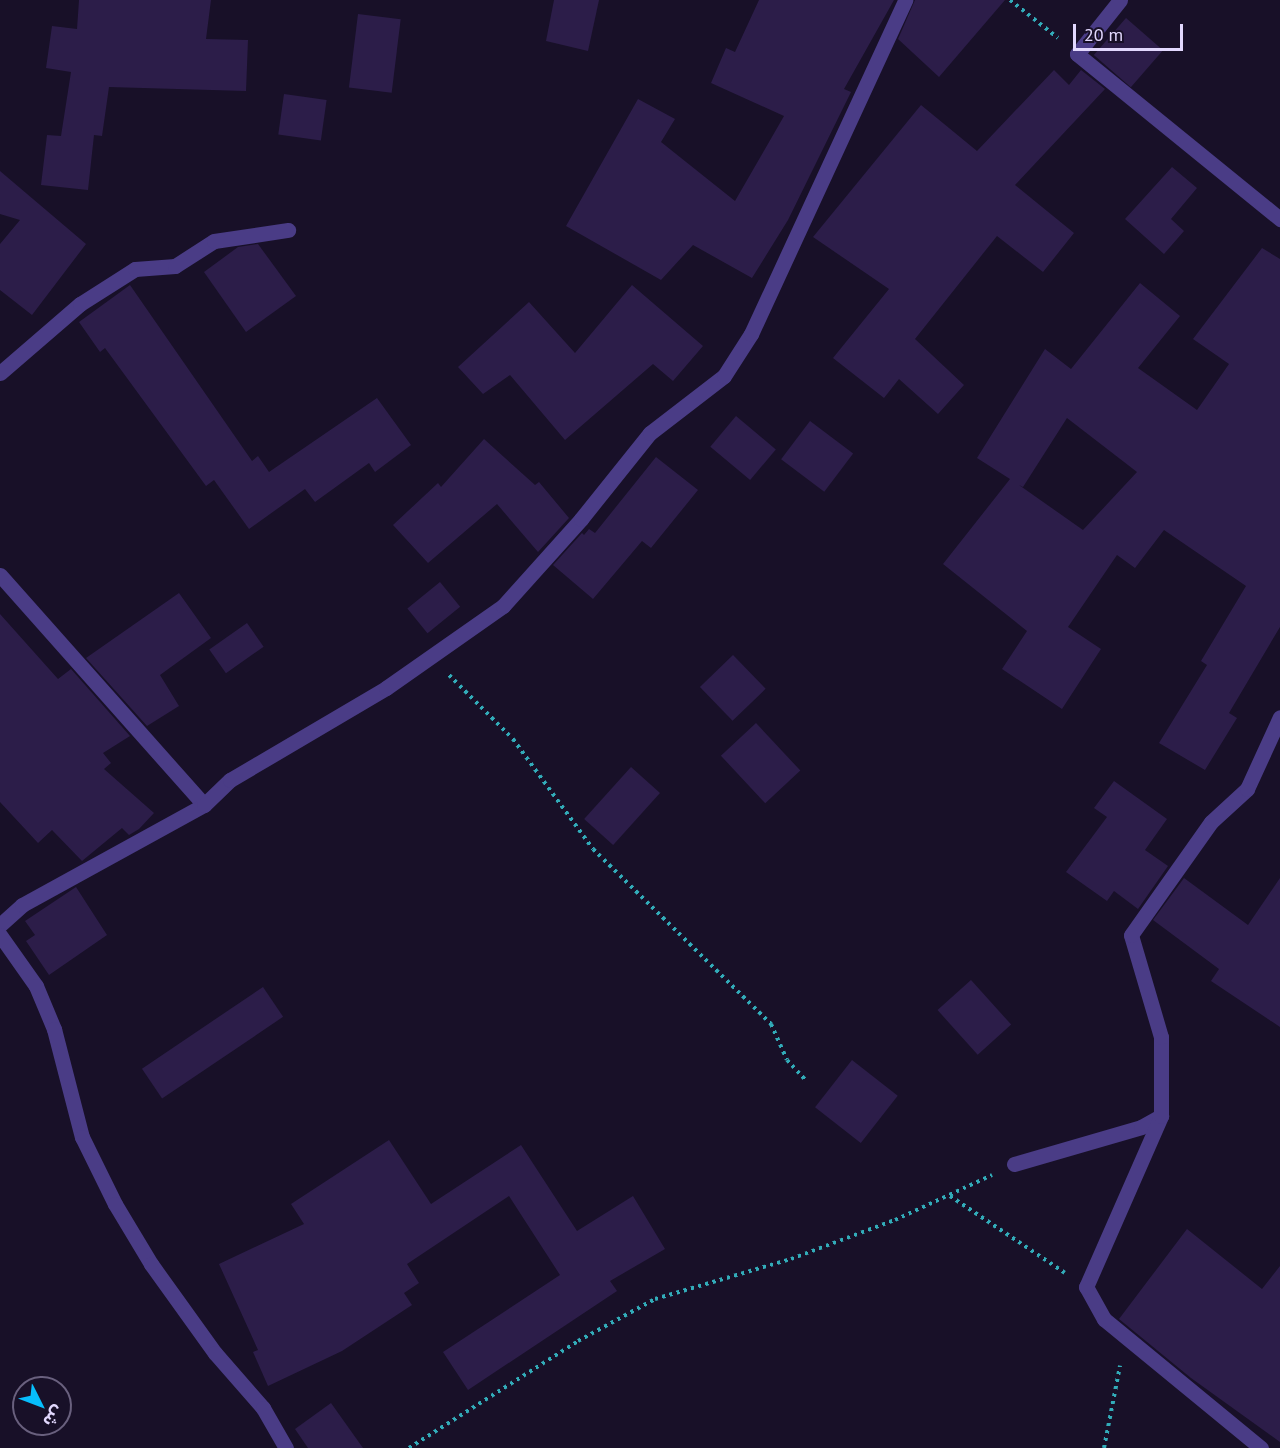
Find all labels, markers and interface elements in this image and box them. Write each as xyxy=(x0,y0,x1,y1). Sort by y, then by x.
scale bar xyxy=(1076,12,1186,50)
text: 20 m xyxy=(1084,23,1123,46)
north arrow xyxy=(12,1376,72,1436)
text: ش xyxy=(39,1402,69,1432)

